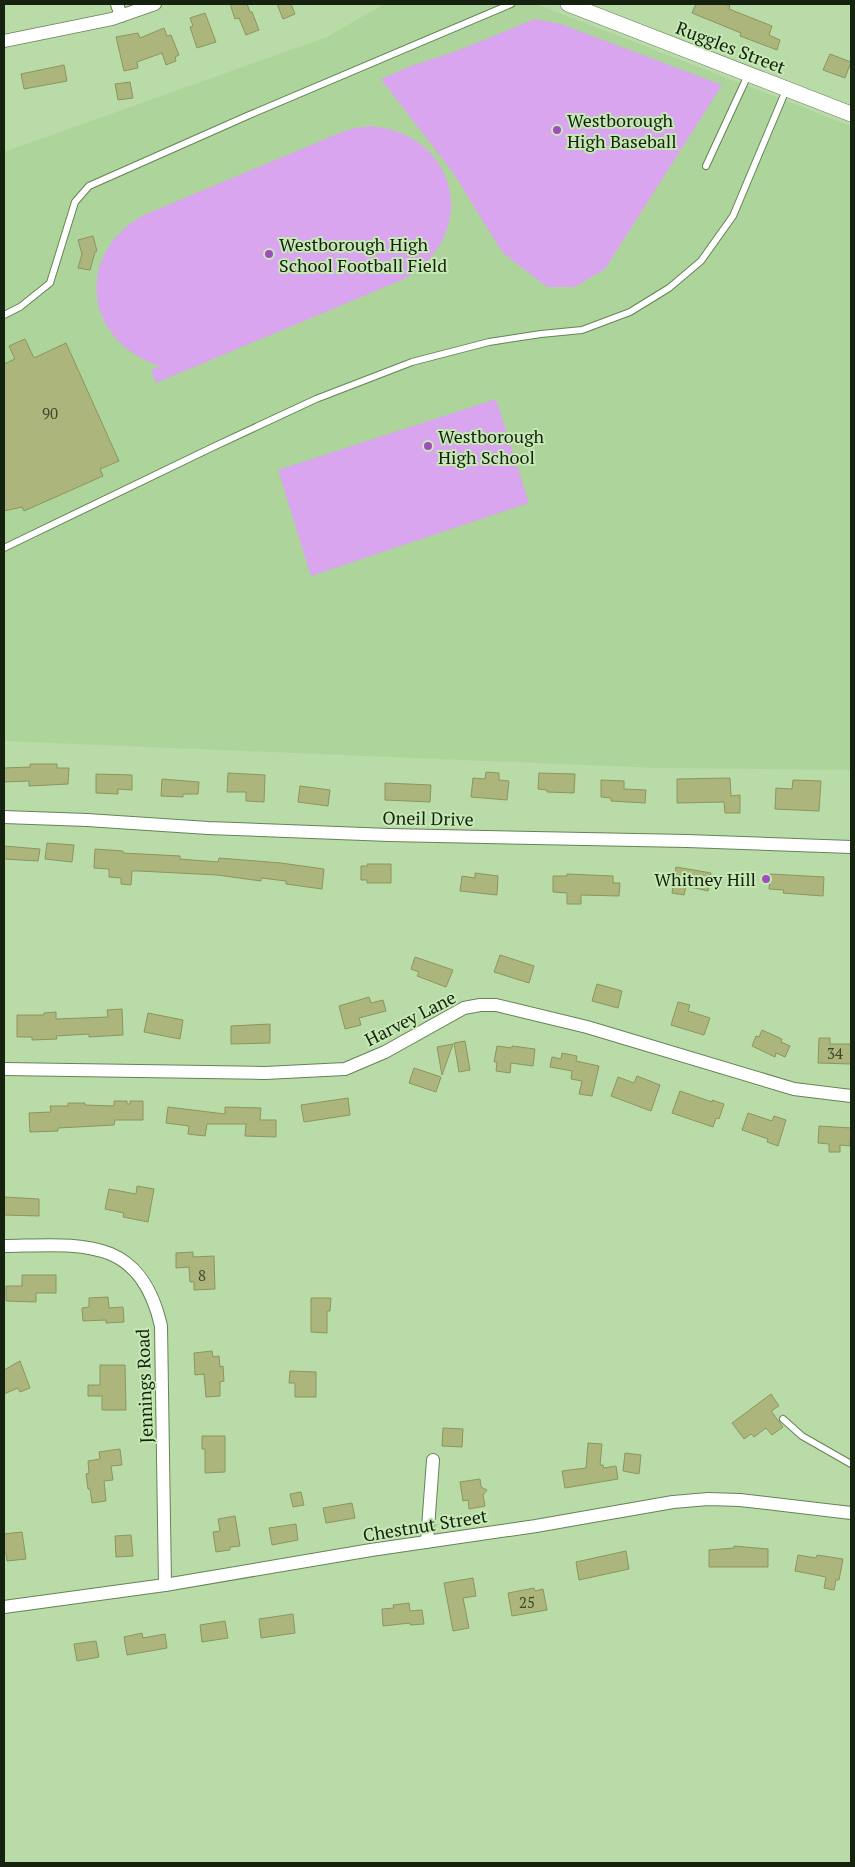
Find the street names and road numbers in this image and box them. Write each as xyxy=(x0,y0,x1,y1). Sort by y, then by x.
street label: Ruggles Street xyxy=(673,15,789,79)
street label: Oneil Drive xyxy=(382,805,474,831)
street label: Harvey Lane xyxy=(360,985,460,1051)
street label: Jennings Road xyxy=(130,1328,158,1444)
street label: Chestnut Street xyxy=(361,1503,489,1547)

